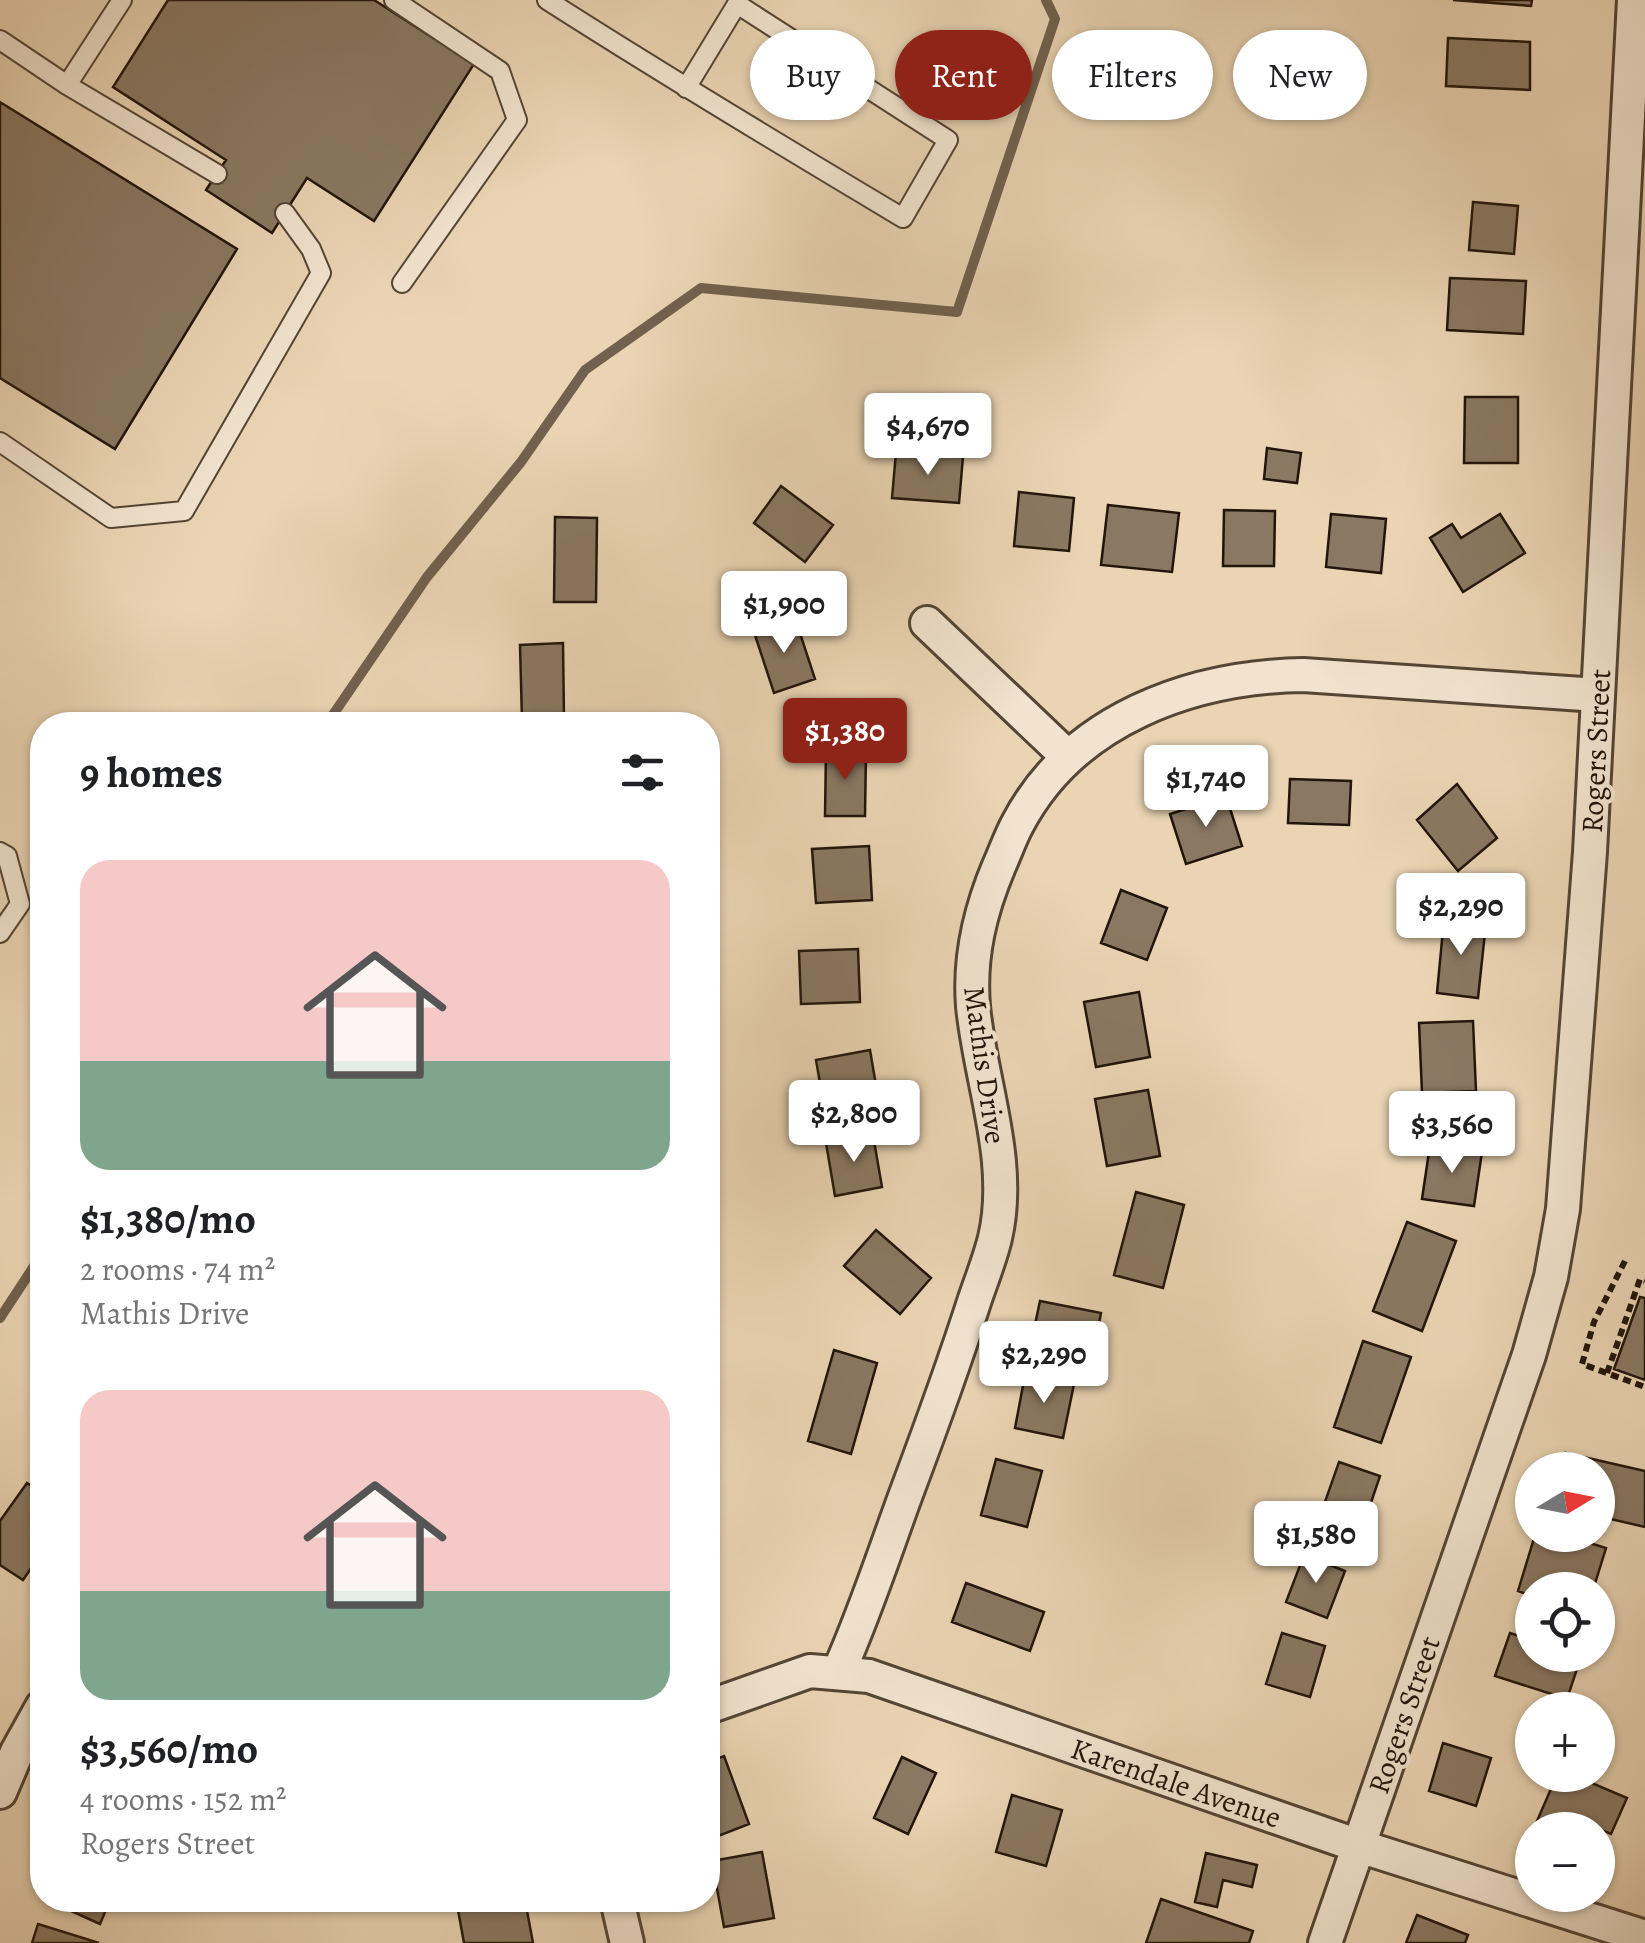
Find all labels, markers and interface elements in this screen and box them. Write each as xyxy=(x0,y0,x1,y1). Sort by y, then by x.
chip: Buy xyxy=(750,30,875,120)
chip: Rent xyxy=(895,30,1032,120)
chip: Filters xyxy=(1052,30,1213,120)
chip: New xyxy=(1233,30,1367,120)
pin: $4,670 xyxy=(847,393,1009,478)
text: $4,670 xyxy=(886,403,970,447)
pin: $1,900 xyxy=(703,571,865,656)
text: $1,900 xyxy=(743,581,825,625)
street label: Rogers Street xyxy=(1572,668,1620,834)
pin: $1,380 xyxy=(764,698,926,783)
text: $1,380 xyxy=(805,708,885,752)
text: 9 homes xyxy=(80,744,223,801)
icon: filters xyxy=(615,745,670,800)
pin: $1,740 xyxy=(1125,745,1287,830)
text: $1,740 xyxy=(1166,755,1246,799)
pin: $2,290 xyxy=(1380,873,1542,958)
text: $2,290 xyxy=(1418,883,1504,927)
icon: home xyxy=(285,925,465,1105)
street label: Mathis Drive xyxy=(954,984,1016,1146)
pin: $2,800 xyxy=(773,1080,935,1165)
text: $2,800 xyxy=(811,1090,897,1134)
pin: $3,560 xyxy=(1371,1091,1533,1176)
text: $3,560 xyxy=(1411,1101,1493,1145)
text: $1,380/mo xyxy=(80,1190,256,1247)
text: 2 rooms · 74 m² xyxy=(80,1247,275,1291)
text: Mathis Drive xyxy=(80,1291,249,1335)
pin: $2,290 xyxy=(963,1321,1125,1406)
text: $2,290 xyxy=(1001,1331,1087,1375)
north arrow xyxy=(1515,1452,1615,1552)
map controls xyxy=(1515,1452,1615,1912)
icon: home xyxy=(285,1455,465,1635)
pin: $1,580 xyxy=(1235,1501,1397,1586)
text: $1,580 xyxy=(1276,1511,1356,1555)
button: locate xyxy=(1515,1572,1615,1672)
street label: Rogers Street xyxy=(1358,1631,1450,1799)
button: + xyxy=(1515,1692,1615,1792)
text: $3,560/mo xyxy=(80,1720,258,1777)
street label: Karendale Avenue xyxy=(1066,1728,1286,1838)
text: 4 rooms · 152 m² xyxy=(80,1777,287,1821)
button: − xyxy=(1515,1812,1615,1912)
text: Rogers Street xyxy=(80,1821,255,1865)

